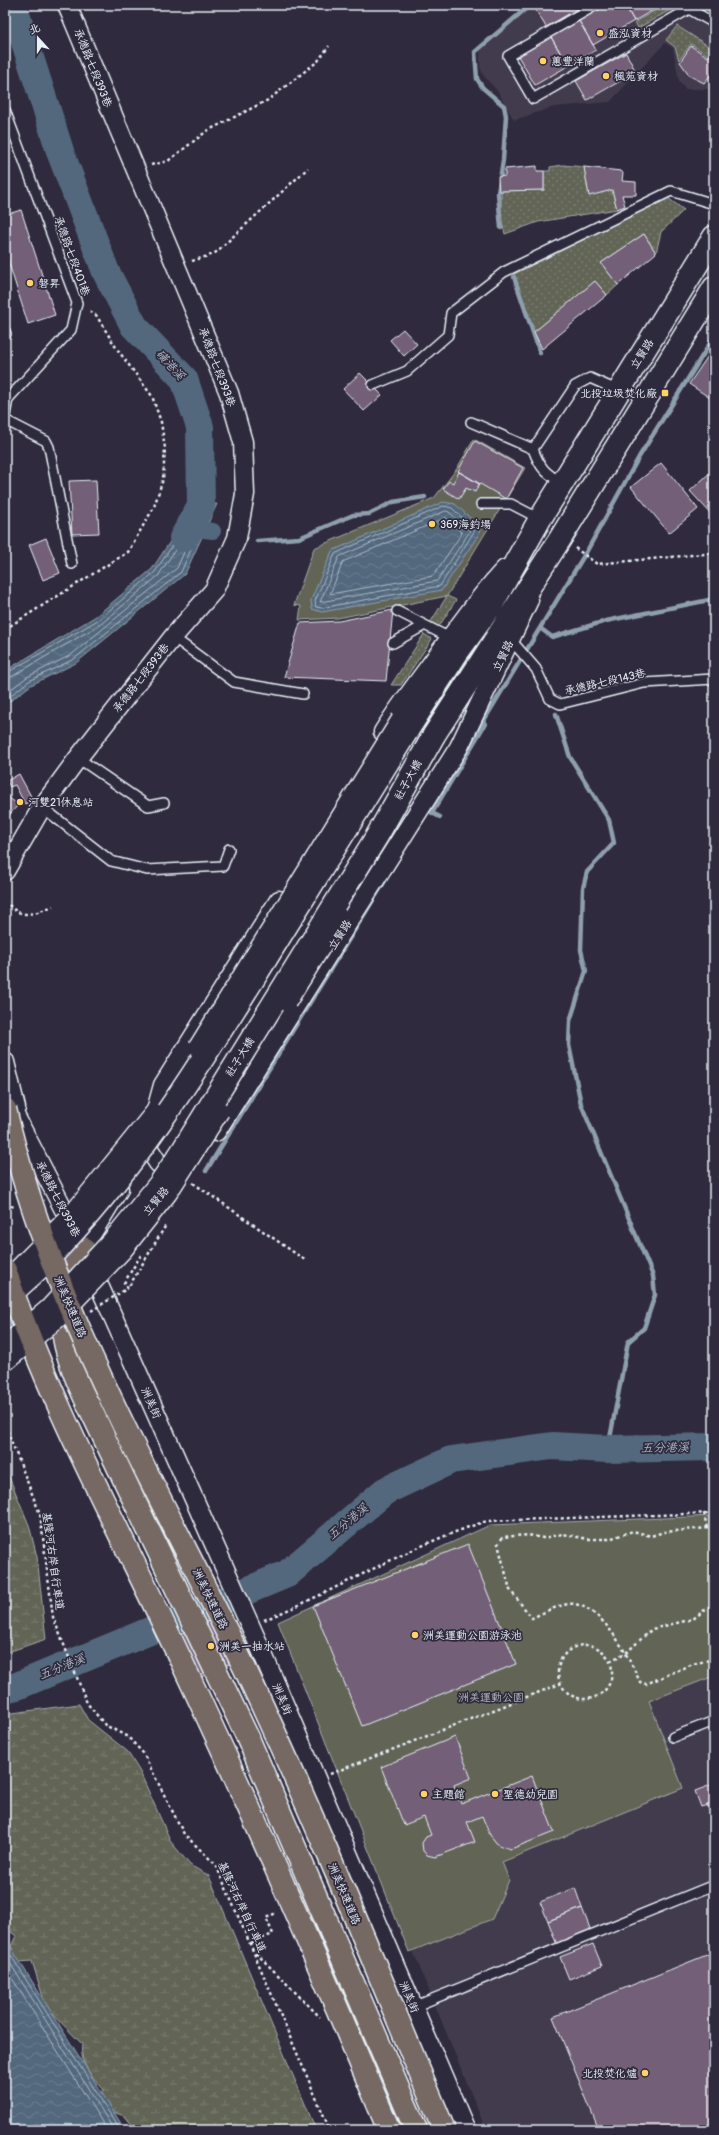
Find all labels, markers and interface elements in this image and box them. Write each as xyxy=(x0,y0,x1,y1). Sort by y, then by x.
north arrow xyxy=(18,18,58,58)
text: 北 xyxy=(27,21,42,37)
street label: 承德路七段393巷 xyxy=(71,27,115,109)
place label: 盛泓資材 xyxy=(608,27,652,40)
marker: 盛泓資材 xyxy=(595,28,605,38)
place label: 蕙豐洋蘭 xyxy=(551,55,595,68)
marker: 蕙豐洋蘭 xyxy=(538,56,548,66)
place label: 楓苑資材 xyxy=(614,70,658,83)
marker: 楓苑資材 xyxy=(601,71,611,81)
street label: 承德路七段401巷 xyxy=(51,214,93,298)
place label: 磐昇 xyxy=(38,277,60,290)
marker: 磐昇 xyxy=(25,278,35,288)
street label: 承德路七段393巷 xyxy=(196,325,238,409)
street label: 立賢路 xyxy=(628,337,656,371)
water label: 磺港溪 xyxy=(152,347,188,384)
place label: 北投垃圾焚化廠 xyxy=(580,387,657,400)
marker: 北投垃圾焚化廠 xyxy=(660,388,670,398)
place label: 369海釣場 xyxy=(440,518,491,531)
marker: 369海釣場 xyxy=(427,519,437,529)
street label: 立賢路 xyxy=(490,638,516,674)
street label: 承德路七段393巷 xyxy=(110,641,172,715)
street label: 承德路七段143巷 xyxy=(563,666,647,698)
street label: 社子大橋 xyxy=(392,758,424,802)
place label: 河雙21休息站 xyxy=(28,796,93,809)
marker: 河雙21休息站 xyxy=(15,797,25,807)
street label: 立賢路 xyxy=(326,918,354,952)
street label: 社子大橋 xyxy=(223,1035,257,1079)
street label: 承德路七段393巷 xyxy=(33,1159,83,1239)
street label: 立賢路 xyxy=(140,1184,172,1218)
street label: 洲美快速道路 xyxy=(51,1274,89,1340)
street label: 洲美街 xyxy=(138,1385,164,1422)
water label: 五分港溪 xyxy=(641,1440,690,1456)
water label: 五分港溪 xyxy=(325,1500,372,1543)
street label: 基隆河右岸自行車道 xyxy=(40,1511,66,1611)
street label: 洲美快速道路 xyxy=(190,1566,230,1632)
place label: 洲美運動公園游泳池 xyxy=(423,1629,522,1642)
marker: 洲美運動公園游泳池 xyxy=(410,1630,420,1640)
place label: 洲美一抽水站 xyxy=(219,1640,285,1653)
marker: 洲美一抽水站 xyxy=(206,1641,216,1651)
water label: 五分港溪 xyxy=(37,1651,88,1683)
street label: 洲美街 xyxy=(270,1681,295,1718)
park label: 洲美運動公園 xyxy=(458,1691,524,1704)
place label: 主題館 xyxy=(432,1788,465,1801)
place label: 聖德幼兒園 xyxy=(503,1788,558,1801)
marker: 主題館 xyxy=(419,1789,429,1799)
marker: 聖德幼兒園 xyxy=(490,1789,500,1799)
street label: 基隆河右岸自行車道 xyxy=(215,1859,269,1955)
street label: 洲美快速道路 xyxy=(325,1861,363,1927)
street label: 洲美街 xyxy=(397,1979,422,2016)
place label: 北投焚化爐 xyxy=(582,2067,637,2080)
marker: 北投焚化爐 xyxy=(640,2068,650,2078)

